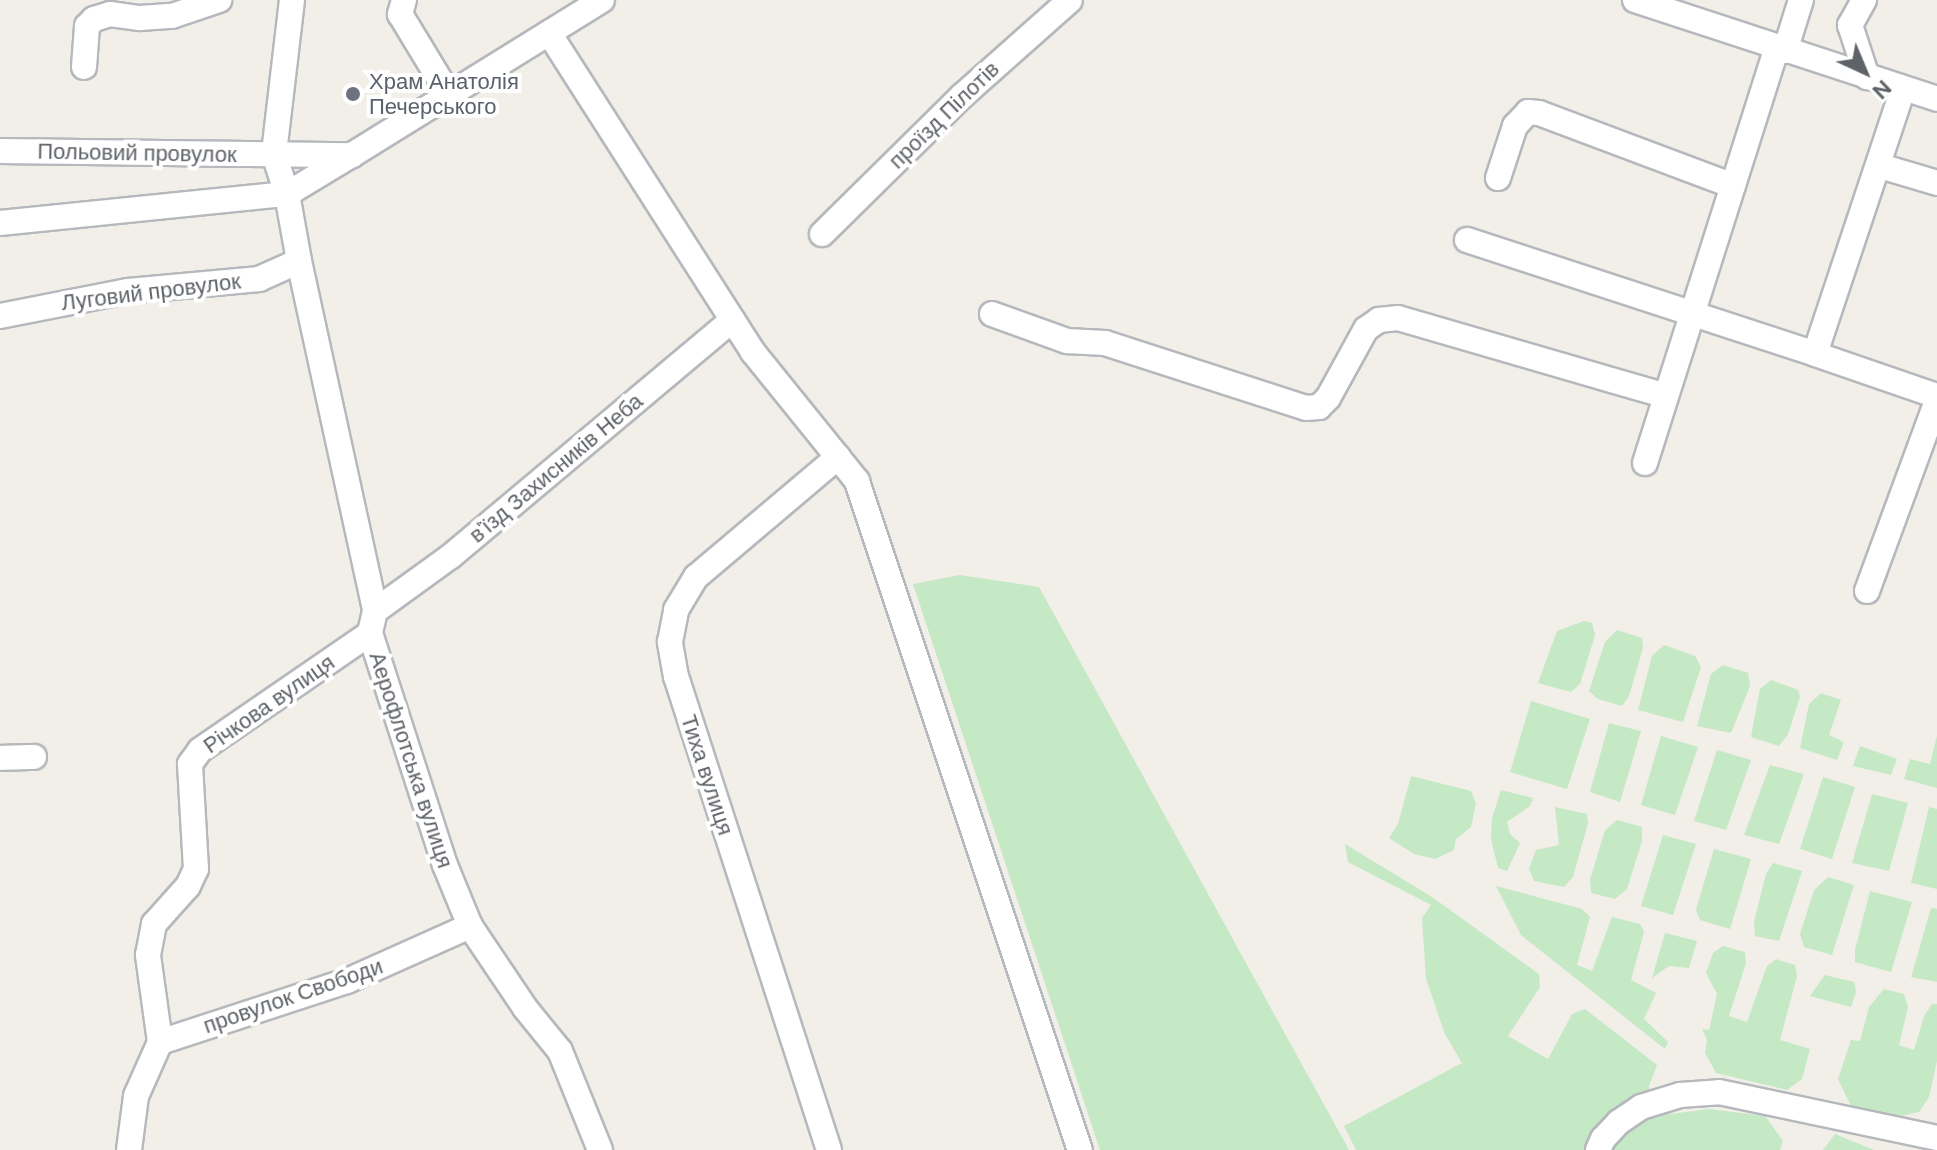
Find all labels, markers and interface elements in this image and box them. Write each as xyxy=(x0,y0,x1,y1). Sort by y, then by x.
north arrow xyxy=(1825,32,1905,112)
street label: проїзд Пілотів xyxy=(883,56,1005,174)
place label: Храм Анатолія Печерського xyxy=(369,68,519,120)
text: N xyxy=(1866,74,1898,106)
marker: Храм Анатолія Печерського xyxy=(344,85,362,103)
street label: Польовий провулок xyxy=(37,138,237,168)
street label: Луговий провулок xyxy=(60,268,242,316)
street label: в'їзд Захисників Неба xyxy=(464,388,648,548)
street label: Річкова вулиця xyxy=(198,649,340,759)
street label: Аерофлотська вулиця xyxy=(364,649,458,871)
street label: Тиха вулиця xyxy=(675,711,739,839)
street label: провулок Свободи xyxy=(200,953,386,1039)

